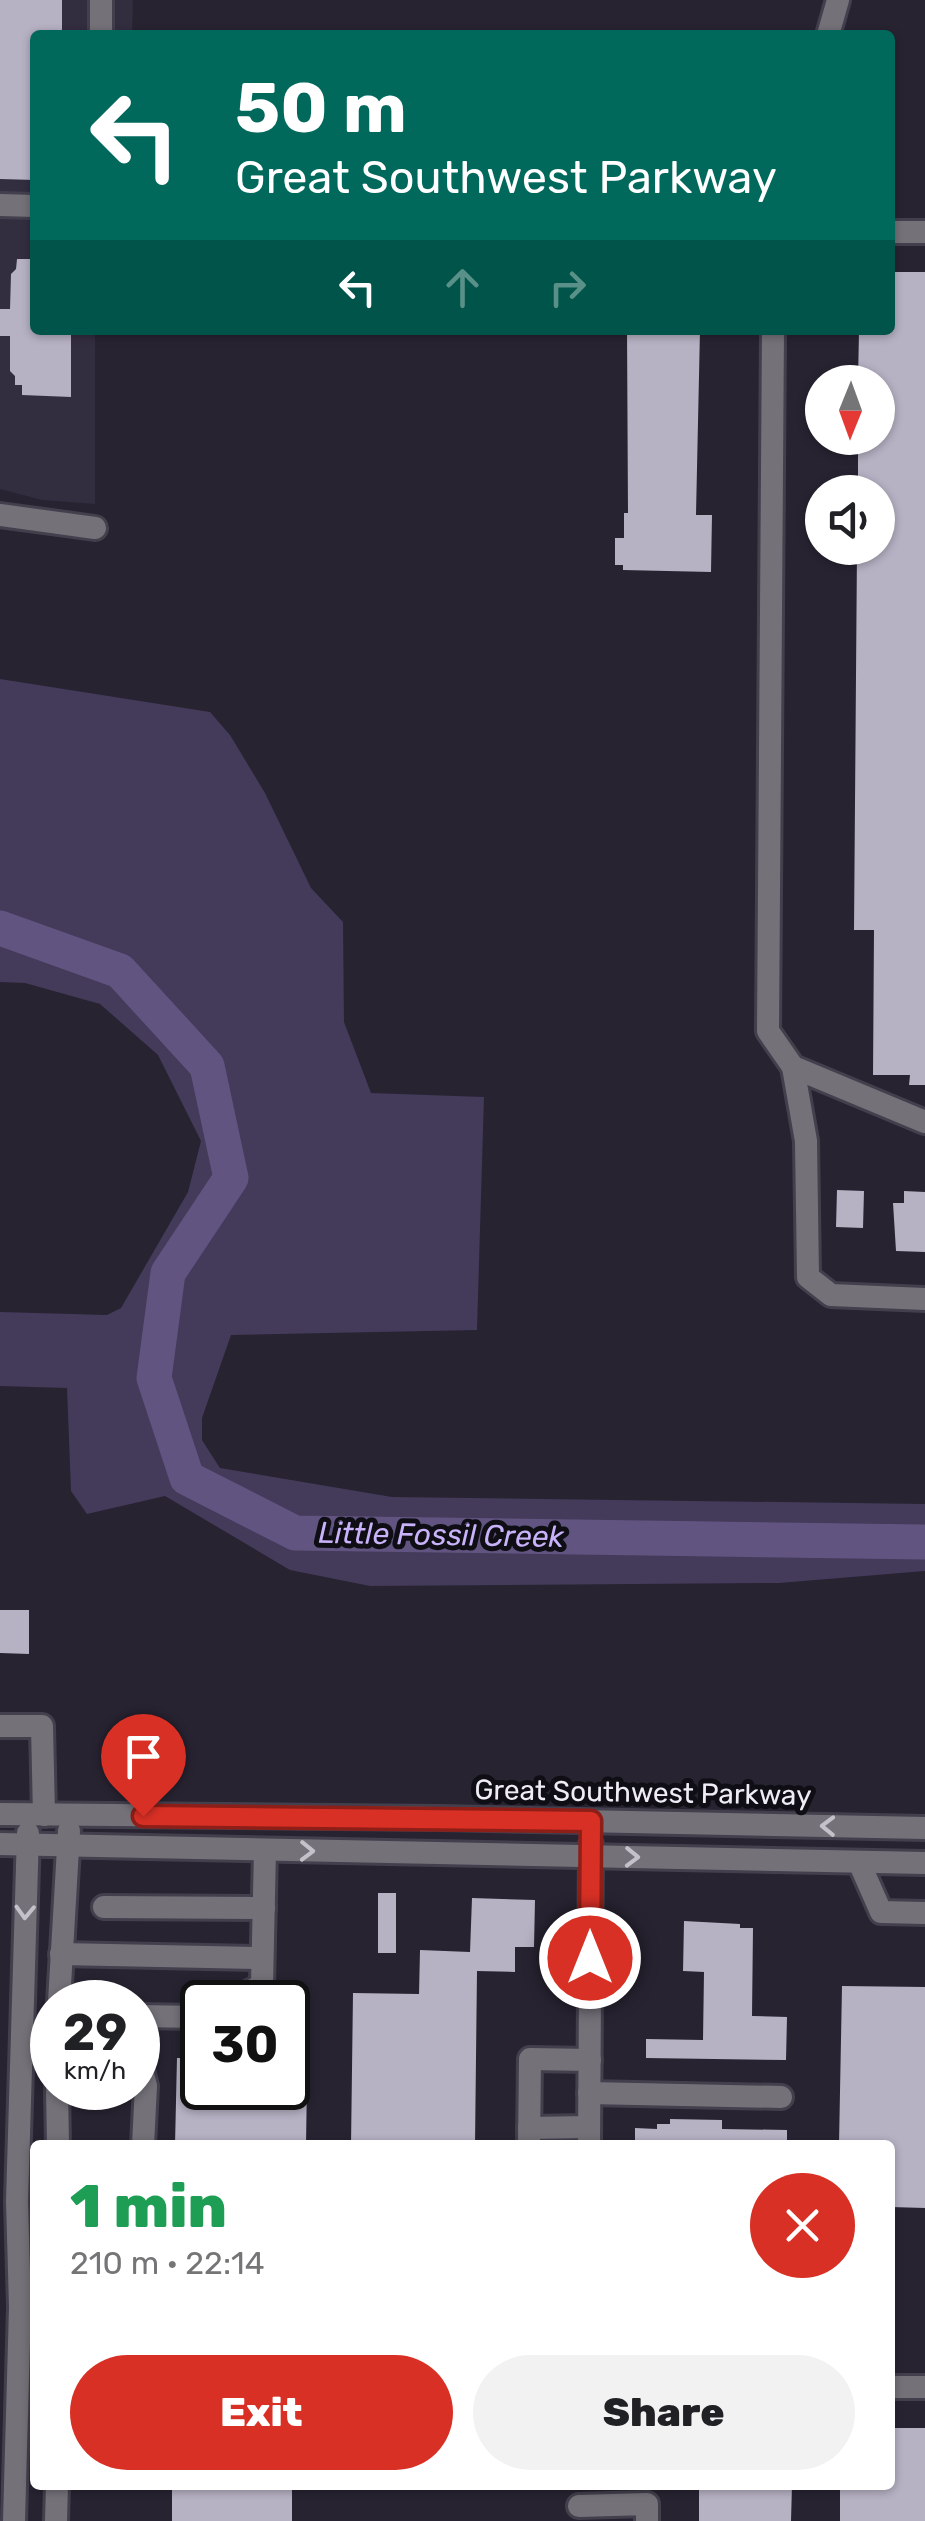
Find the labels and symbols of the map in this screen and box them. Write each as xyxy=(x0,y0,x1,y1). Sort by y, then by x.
north arrow xyxy=(805,365,895,455)
water label: Little Fossil Creek xyxy=(318,1515,565,1555)
pin xyxy=(101,1714,186,1817)
street label: Great Southwest Parkway xyxy=(474,1773,812,1812)
one-way arrow xyxy=(819,1815,835,1836)
one-way arrow xyxy=(300,1840,316,1861)
one-way arrow xyxy=(625,1847,641,1868)
one-way arrow xyxy=(15,1904,36,1920)
position arrow xyxy=(538,1906,642,2010)
speed limit sign: 30 xyxy=(180,1980,310,2110)

